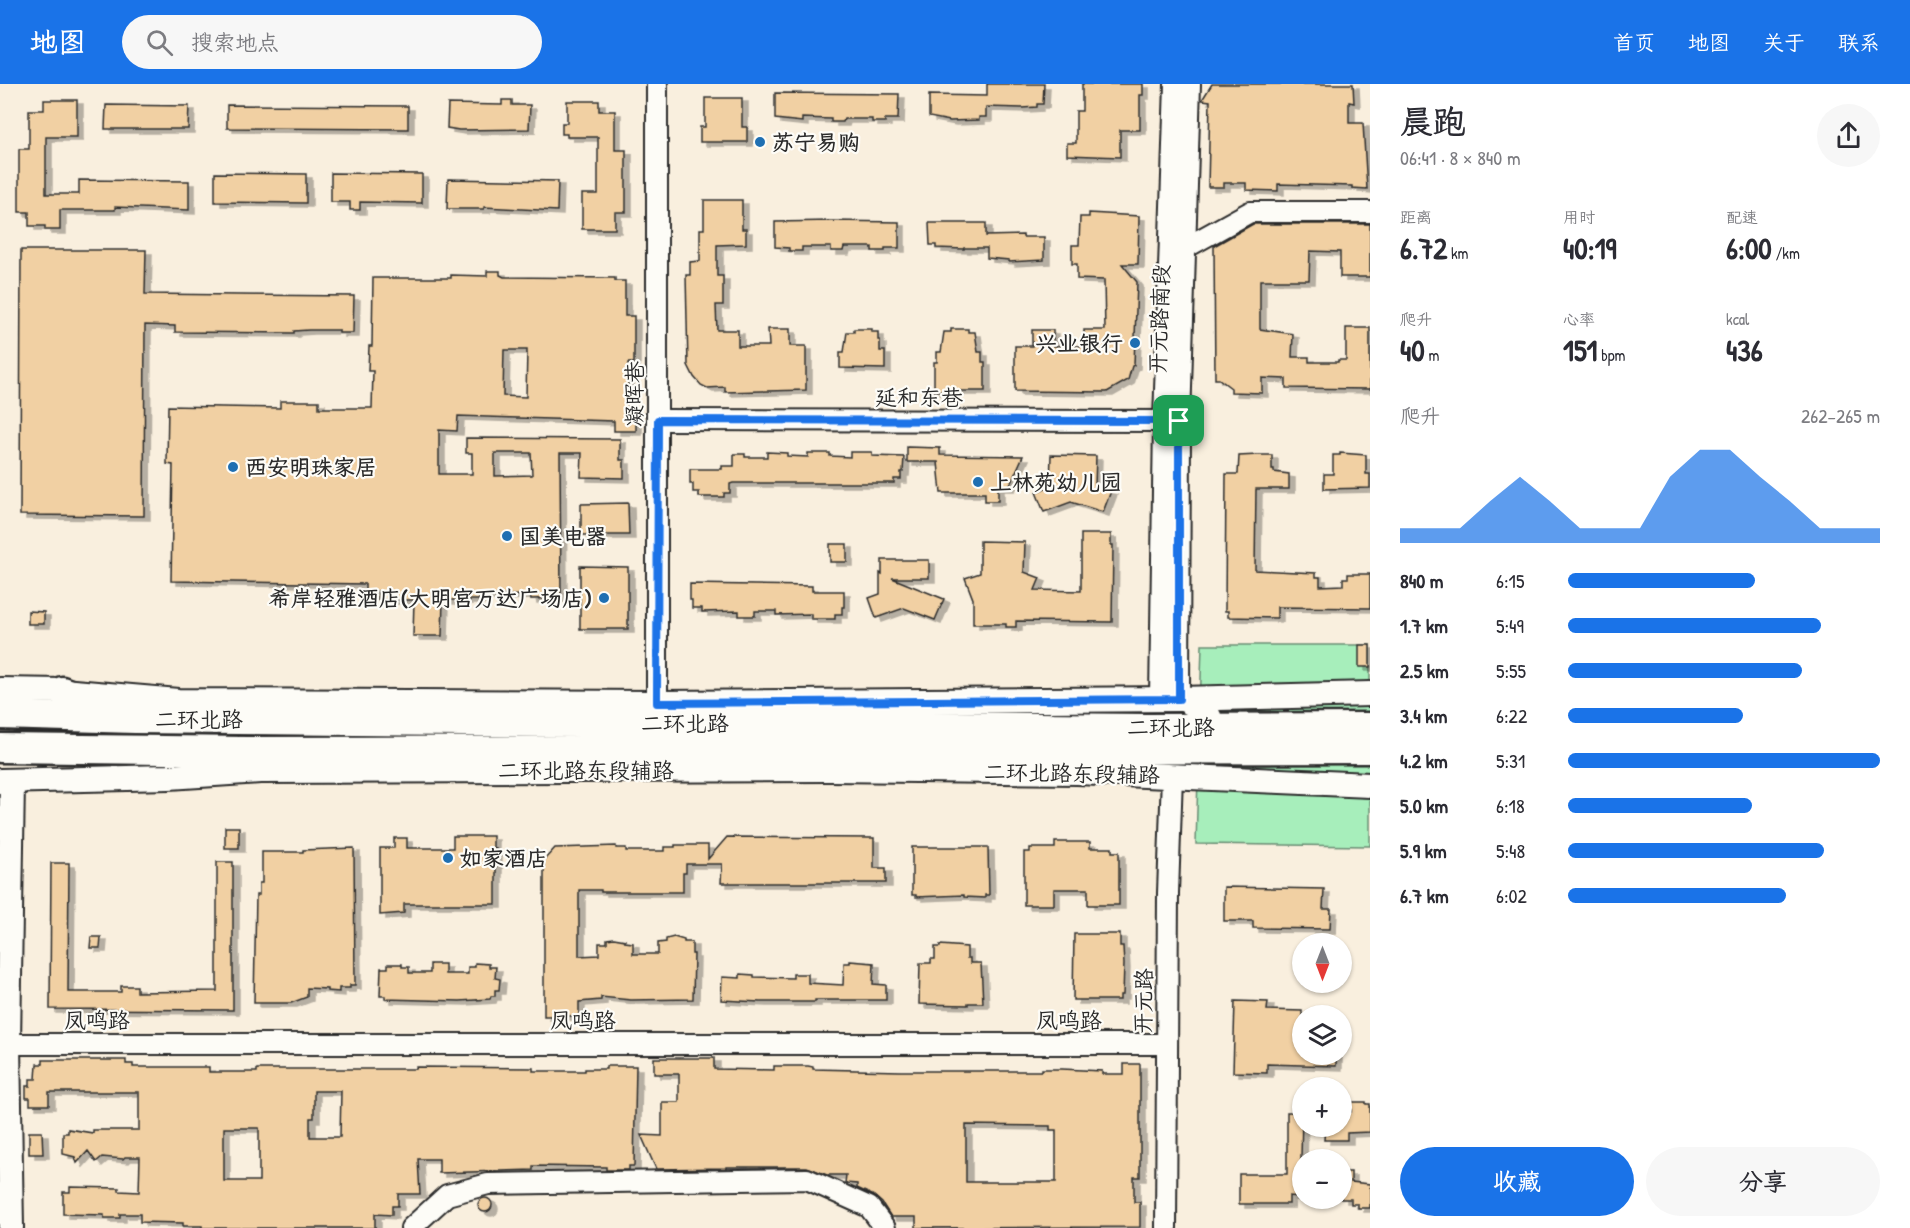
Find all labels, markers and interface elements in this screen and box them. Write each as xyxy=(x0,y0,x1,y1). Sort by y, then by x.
search box xyxy=(122,15,542,69)
text: 地图 xyxy=(30,23,86,61)
icon: search xyxy=(143,26,176,59)
text: 搜索地点 xyxy=(191,27,279,57)
text: 首页 xyxy=(1613,28,1655,57)
text: 地图 xyxy=(1688,28,1730,57)
text: 关于 xyxy=(1763,28,1805,57)
text: 联系 xyxy=(1838,28,1880,57)
text: 晨跑 xyxy=(1400,99,1466,143)
button: share xyxy=(1817,104,1880,167)
place label: 苏宁易购 xyxy=(772,127,860,157)
marker: 苏宁易购 xyxy=(753,135,767,149)
text: 06:41 · 8 × 840 m xyxy=(1400,144,1521,171)
text: 距离 xyxy=(1400,206,1432,228)
text: 用时 xyxy=(1563,206,1595,228)
text: 配速 xyxy=(1726,206,1758,228)
text: 6.72 xyxy=(1400,228,1447,268)
text: 40:19 xyxy=(1563,228,1617,268)
text: 6:00 xyxy=(1726,228,1772,268)
text: km xyxy=(1447,242,1468,264)
text: /km xyxy=(1772,242,1800,264)
street label: 开元路南段 xyxy=(1142,264,1176,374)
text: 爬升 xyxy=(1400,308,1432,330)
text: 心率 xyxy=(1563,308,1595,330)
text: kcal xyxy=(1726,308,1749,330)
place label: 兴业银行 xyxy=(1035,328,1123,358)
text: 40 xyxy=(1400,330,1425,370)
text: 151 xyxy=(1563,330,1597,370)
text: 436 xyxy=(1726,330,1763,370)
marker: 兴业银行 xyxy=(1128,336,1142,350)
text: m xyxy=(1425,344,1439,366)
text: bpm xyxy=(1597,344,1626,366)
street label: 凝晖巷 xyxy=(619,361,649,427)
street label: 延和东巷 xyxy=(875,382,963,412)
pin xyxy=(1153,395,1204,446)
text: 爬升 xyxy=(1400,402,1440,429)
text: 262–265 m xyxy=(1801,402,1880,429)
icon: arrive xyxy=(1162,404,1195,437)
place label: 西安明珠家居 xyxy=(245,452,377,482)
marker: 西安明珠家居 xyxy=(226,460,240,474)
place label: 上林苑幼儿园 xyxy=(990,467,1122,497)
marker: 上林苑幼儿园 xyxy=(971,475,985,489)
place label: 国美电器 xyxy=(519,521,607,551)
marker: 国美电器 xyxy=(500,529,514,543)
text: 840 m xyxy=(1400,567,1443,594)
text: 6:15 xyxy=(1496,567,1524,594)
place label: 希岸轻雅酒店(大明宫万达广场店) xyxy=(269,583,592,613)
marker: 希岸轻雅酒店(大明宫万达广场店) xyxy=(597,591,611,605)
text: 1.7 km xyxy=(1400,612,1448,639)
text: 5:49 xyxy=(1496,612,1524,639)
text: 2.5 km xyxy=(1400,657,1449,684)
text: 5:55 xyxy=(1496,657,1526,684)
text: 3.4 km xyxy=(1400,702,1447,729)
text: 6:22 xyxy=(1496,702,1527,729)
street label: 二环北路 xyxy=(155,704,243,734)
street label: 二环北路 xyxy=(641,708,729,738)
street label: 二环北路 xyxy=(1127,712,1215,742)
text: 4.2 km xyxy=(1400,747,1448,774)
text: 5:31 xyxy=(1496,747,1525,774)
street label: 二环北路东段辅路 xyxy=(498,755,674,785)
street label: 二环北路东段辅路 xyxy=(984,756,1160,790)
text: 5.0 km xyxy=(1400,792,1448,819)
text: 6:18 xyxy=(1496,792,1525,819)
text: 5.9 km xyxy=(1400,837,1447,864)
text: 5:48 xyxy=(1496,837,1525,864)
place label: 如家酒店 xyxy=(460,843,548,873)
marker: 如家酒店 xyxy=(441,851,455,865)
text: 6.7 km xyxy=(1400,882,1449,909)
text: 6:02 xyxy=(1496,882,1527,909)
north arrow xyxy=(1292,933,1352,993)
map controls xyxy=(1292,933,1352,1209)
street label: 开元路 xyxy=(1127,968,1159,1034)
street label: 凤鸣路 xyxy=(64,1005,130,1035)
street label: 凤鸣路 xyxy=(550,1005,616,1035)
street label: 凤鸣路 xyxy=(1036,1005,1102,1035)
button: layers xyxy=(1292,1005,1352,1065)
button: + xyxy=(1292,1077,1352,1137)
button: 收藏 xyxy=(1400,1147,1634,1216)
button: 分享 xyxy=(1646,1147,1880,1216)
button: − xyxy=(1292,1149,1352,1209)

